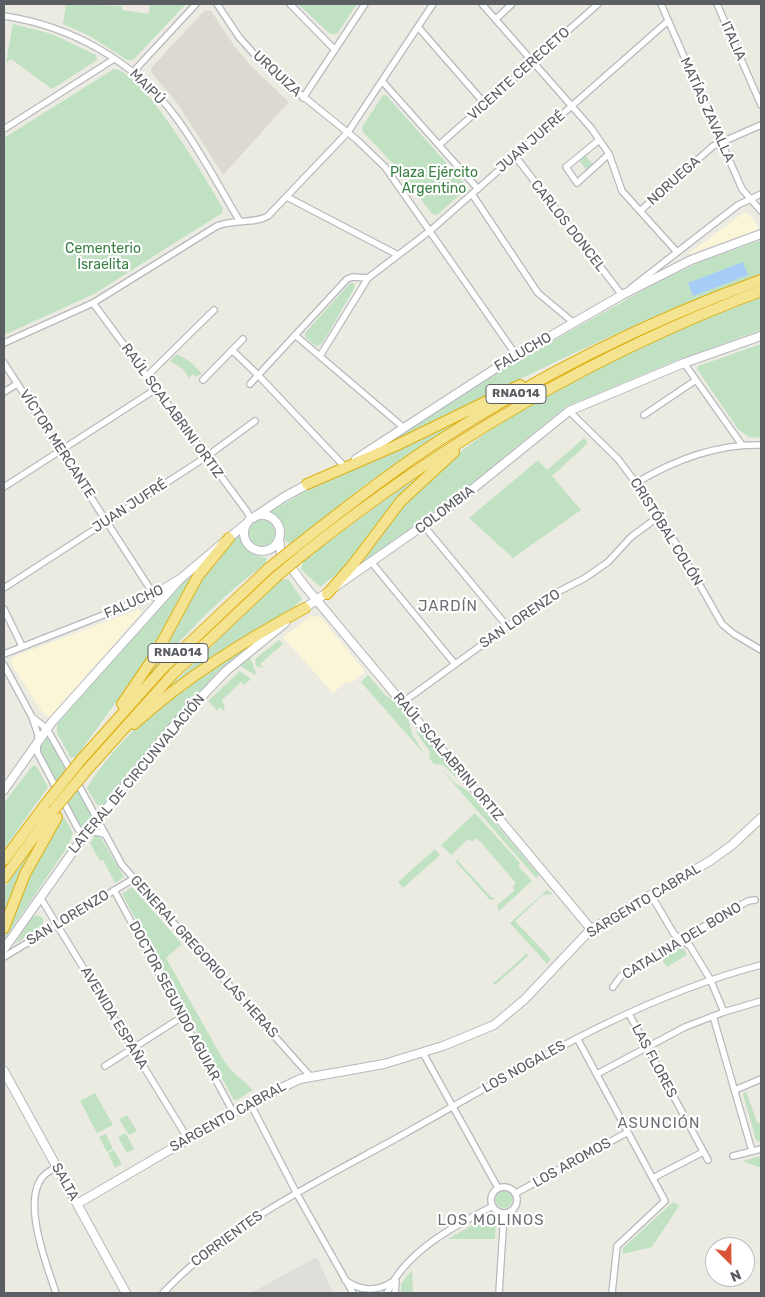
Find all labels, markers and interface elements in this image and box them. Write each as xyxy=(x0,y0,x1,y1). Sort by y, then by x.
street label: ITALIA xyxy=(717,19,749,63)
street label: VICENTE CERECETO xyxy=(465,24,573,124)
street label: URQUIZA xyxy=(249,47,305,101)
street label: MATÍAS ZAVALLA xyxy=(676,55,738,165)
street label: MAIPÚ xyxy=(126,66,168,108)
street label: JUAN JUFRÉ xyxy=(493,108,569,176)
street label: NORUEGA xyxy=(644,153,704,209)
park label: Plaza Ejército Argentino xyxy=(390,165,478,198)
street label: CARLOS DONCEL xyxy=(527,177,609,275)
park label: Cementerio Israelita xyxy=(65,241,141,274)
street label: FALUCHO xyxy=(491,329,555,375)
street label: RAÚL SCALABRINI ORTIZ xyxy=(118,340,226,482)
road number: RNA014 xyxy=(486,384,546,404)
street label: VÍCTOR MERCANTE xyxy=(16,387,98,501)
street label: CRISTÓBAL COLÓN xyxy=(626,475,706,589)
street label: JUAN JUFRÉ xyxy=(90,476,170,536)
street label: COLOMBIA xyxy=(412,482,478,538)
street label: FALUCHO xyxy=(102,581,166,623)
street label: SAN LORENZO xyxy=(477,586,563,652)
district label: JARDÍN xyxy=(417,598,479,616)
road number: RNA014 xyxy=(148,644,208,662)
street label: RAÚL SCALABRINI ORTIZ xyxy=(389,689,507,825)
street label: LATERAL DE CIRCUNVALACIÓN xyxy=(65,691,209,857)
street label: SARGENTO CABRAL xyxy=(584,860,704,942)
street label: GENERAL GREGORIO LAS HERAS xyxy=(127,872,281,1042)
street label: SAN LORENZO xyxy=(24,887,112,949)
street label: CATALINA DEL BONO xyxy=(619,899,745,983)
street label: DOCTOR SEGUNDO AGUIAR xyxy=(125,918,223,1084)
street label: AVENIDA ESPAÑA xyxy=(77,964,151,1072)
street label: LAS FLORES xyxy=(628,1021,680,1101)
street label: LOS NOGALES xyxy=(480,1037,568,1097)
street label: SARGENTO CABRAL xyxy=(167,1078,289,1156)
district label: ASUNCIÓN xyxy=(617,1115,701,1133)
street label: LOS AROMOS xyxy=(530,1135,614,1191)
street label: SALTA xyxy=(48,1160,82,1204)
street label: CORRIENTES xyxy=(188,1207,266,1271)
district label: LOS MOLINOS xyxy=(436,1212,546,1230)
north arrow xyxy=(705,1237,755,1287)
text: N xyxy=(728,1266,744,1285)

